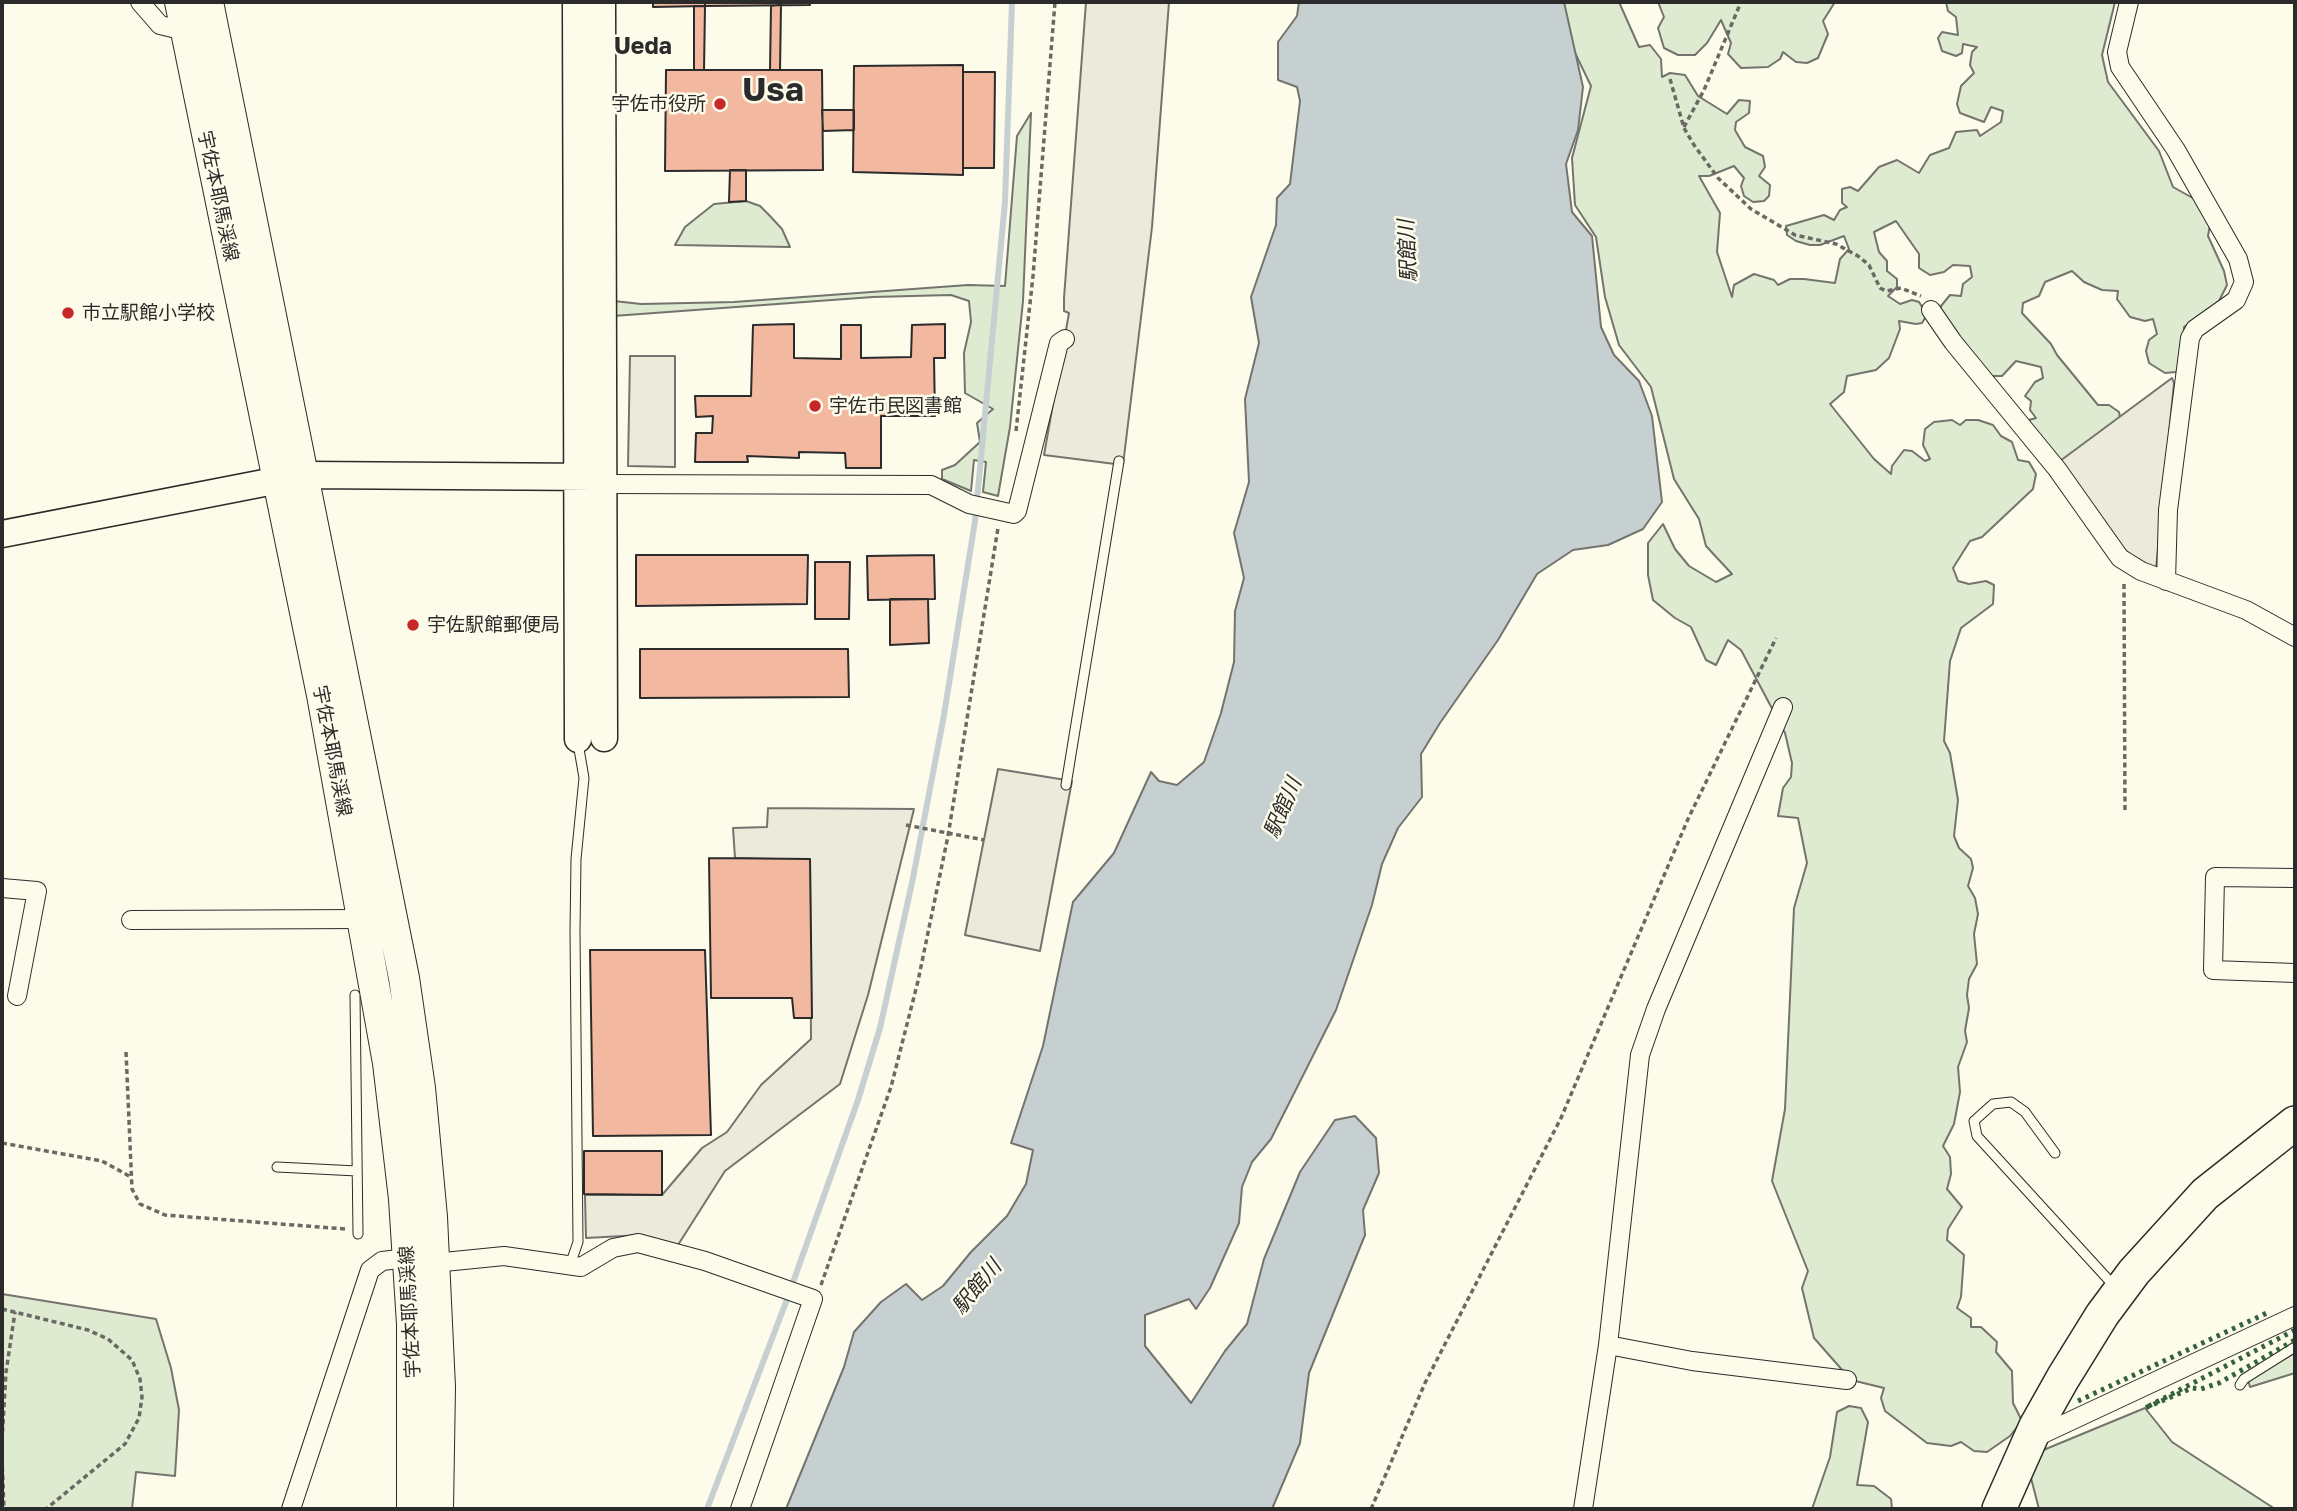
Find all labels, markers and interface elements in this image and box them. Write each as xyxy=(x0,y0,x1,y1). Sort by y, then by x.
district label: Ueda xyxy=(614,33,672,61)
district label: Usa xyxy=(742,71,804,111)
place label: 宇佐市役所 xyxy=(611,93,706,115)
marker: 宇佐市役所 xyxy=(712,96,728,112)
street label: 宇佐本耶馬渓線 xyxy=(193,129,243,263)
water label: 駅館川 xyxy=(1394,219,1422,283)
place label: 市立駅館小学校 xyxy=(82,302,215,324)
marker: 市立駅館小学校 xyxy=(60,305,76,321)
place label: 宇佐市民図書館 xyxy=(829,395,962,417)
marker: 宇佐市民図書館 xyxy=(807,398,823,414)
place label: 宇佐駅館郵便局 xyxy=(427,614,560,636)
marker: 宇佐駅館郵便局 xyxy=(405,617,421,633)
street label: 宇佐本耶馬渓線 xyxy=(308,684,356,818)
water label: 駅館川 xyxy=(1259,774,1307,842)
street label: 宇佐本耶馬渓線 xyxy=(395,1245,425,1379)
water label: 駅館川 xyxy=(947,1255,1007,1319)

